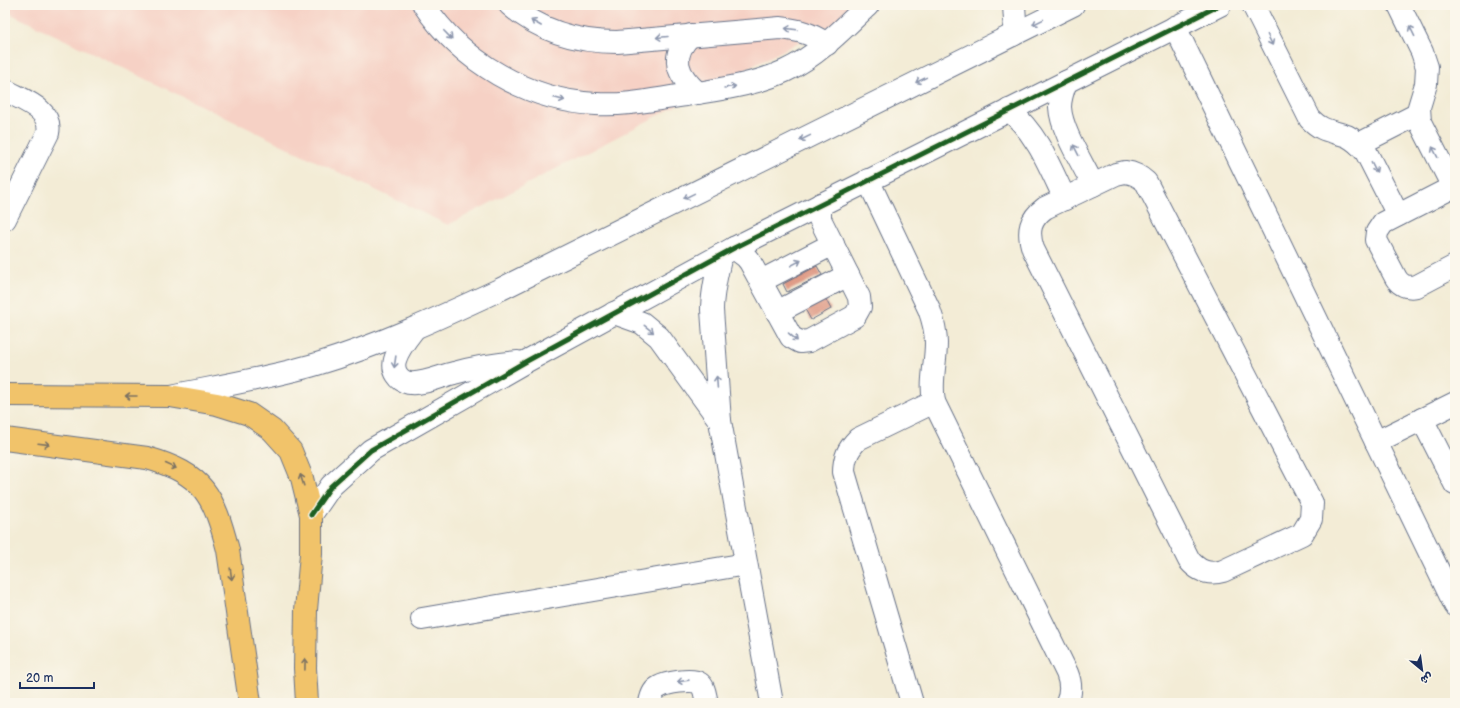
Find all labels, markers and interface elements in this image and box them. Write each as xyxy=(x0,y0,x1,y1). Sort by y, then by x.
one-way arrow xyxy=(530,18,542,26)
one-way arrow xyxy=(1032,19,1044,26)
one-way arrow xyxy=(785,25,798,33)
one-way arrow xyxy=(1407,25,1415,37)
one-way arrow xyxy=(443,30,453,40)
one-way arrow xyxy=(656,34,669,41)
one-way arrow xyxy=(1267,34,1274,46)
one-way arrow xyxy=(916,77,928,84)
one-way arrow xyxy=(723,83,736,91)
one-way arrow xyxy=(553,96,566,103)
one-way arrow xyxy=(799,135,811,142)
one-way arrow xyxy=(1072,144,1079,156)
one-way arrow xyxy=(1431,146,1438,158)
one-way arrow xyxy=(1371,161,1378,173)
one-way arrow xyxy=(683,193,695,200)
one-way arrow xyxy=(789,259,801,267)
one-way arrow xyxy=(643,324,654,333)
one-way arrow xyxy=(788,333,798,342)
one-way arrow xyxy=(391,356,399,369)
one-way arrow xyxy=(713,376,720,389)
one-way arrow xyxy=(125,392,138,400)
one-way arrow xyxy=(37,440,50,448)
one-way arrow xyxy=(165,463,177,470)
one-way arrow xyxy=(298,473,305,486)
one-way arrow xyxy=(227,567,235,580)
north arrow xyxy=(1402,650,1442,690)
one-way arrow xyxy=(301,658,309,671)
scale bar xyxy=(20,664,94,690)
text: ش xyxy=(1418,670,1435,687)
text: 20 m xyxy=(26,671,53,686)
one-way arrow xyxy=(677,677,690,685)

